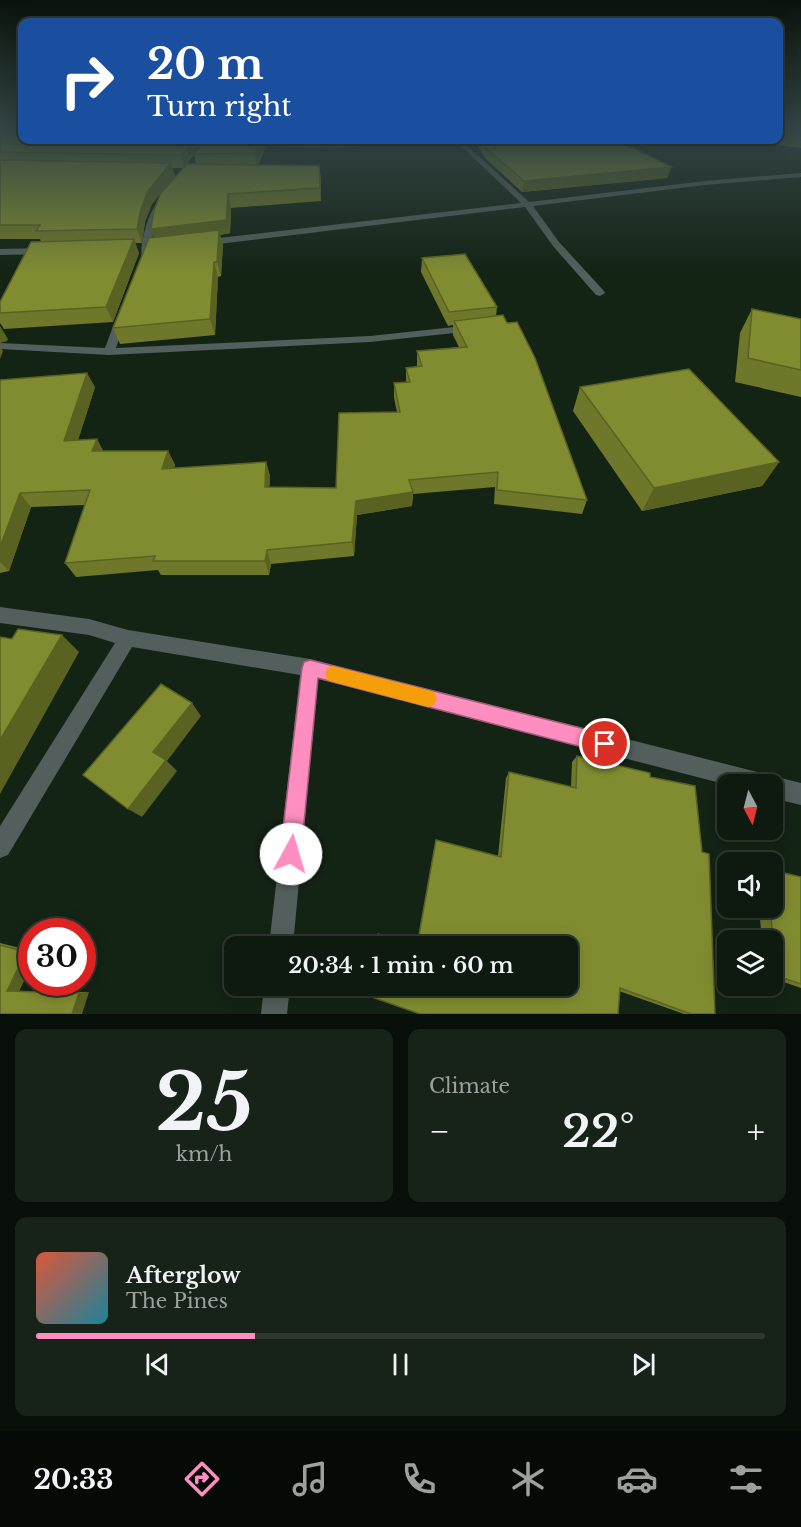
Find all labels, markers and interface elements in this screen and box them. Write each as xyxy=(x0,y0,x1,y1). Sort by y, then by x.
text: 20 m xyxy=(147,38,264,90)
icon: right xyxy=(48,42,126,120)
text: Turn right xyxy=(147,90,291,123)
pin xyxy=(579,718,630,769)
icon: arrive xyxy=(588,727,621,760)
north arrow xyxy=(717,774,783,840)
map controls xyxy=(717,774,783,996)
position arrow xyxy=(259,822,323,886)
button: sound xyxy=(717,852,783,918)
speed limit sign: 30 xyxy=(18,918,96,996)
button: layers xyxy=(717,930,783,996)
text: 20:34 · 1 min · 60 m xyxy=(288,952,514,979)
text: 25 xyxy=(155,1054,253,1151)
text: Climate xyxy=(429,1074,510,1098)
text: 22° xyxy=(562,1103,635,1159)
text: − xyxy=(429,1111,450,1152)
text: + xyxy=(747,1111,765,1152)
text: km/h xyxy=(176,1142,232,1166)
text: Afterglow xyxy=(126,1262,241,1289)
text: The Pines xyxy=(126,1289,228,1313)
icon: previous xyxy=(141,1348,174,1381)
icon: pause xyxy=(384,1348,417,1381)
icon: next xyxy=(627,1348,660,1381)
icon: directions xyxy=(181,1458,223,1500)
icon: music xyxy=(289,1458,331,1500)
icon: phone xyxy=(398,1458,440,1500)
icon: climate xyxy=(507,1458,549,1500)
icon: car xyxy=(616,1458,658,1500)
icon: filters xyxy=(725,1458,767,1500)
text: 20:33 xyxy=(33,1463,114,1496)

